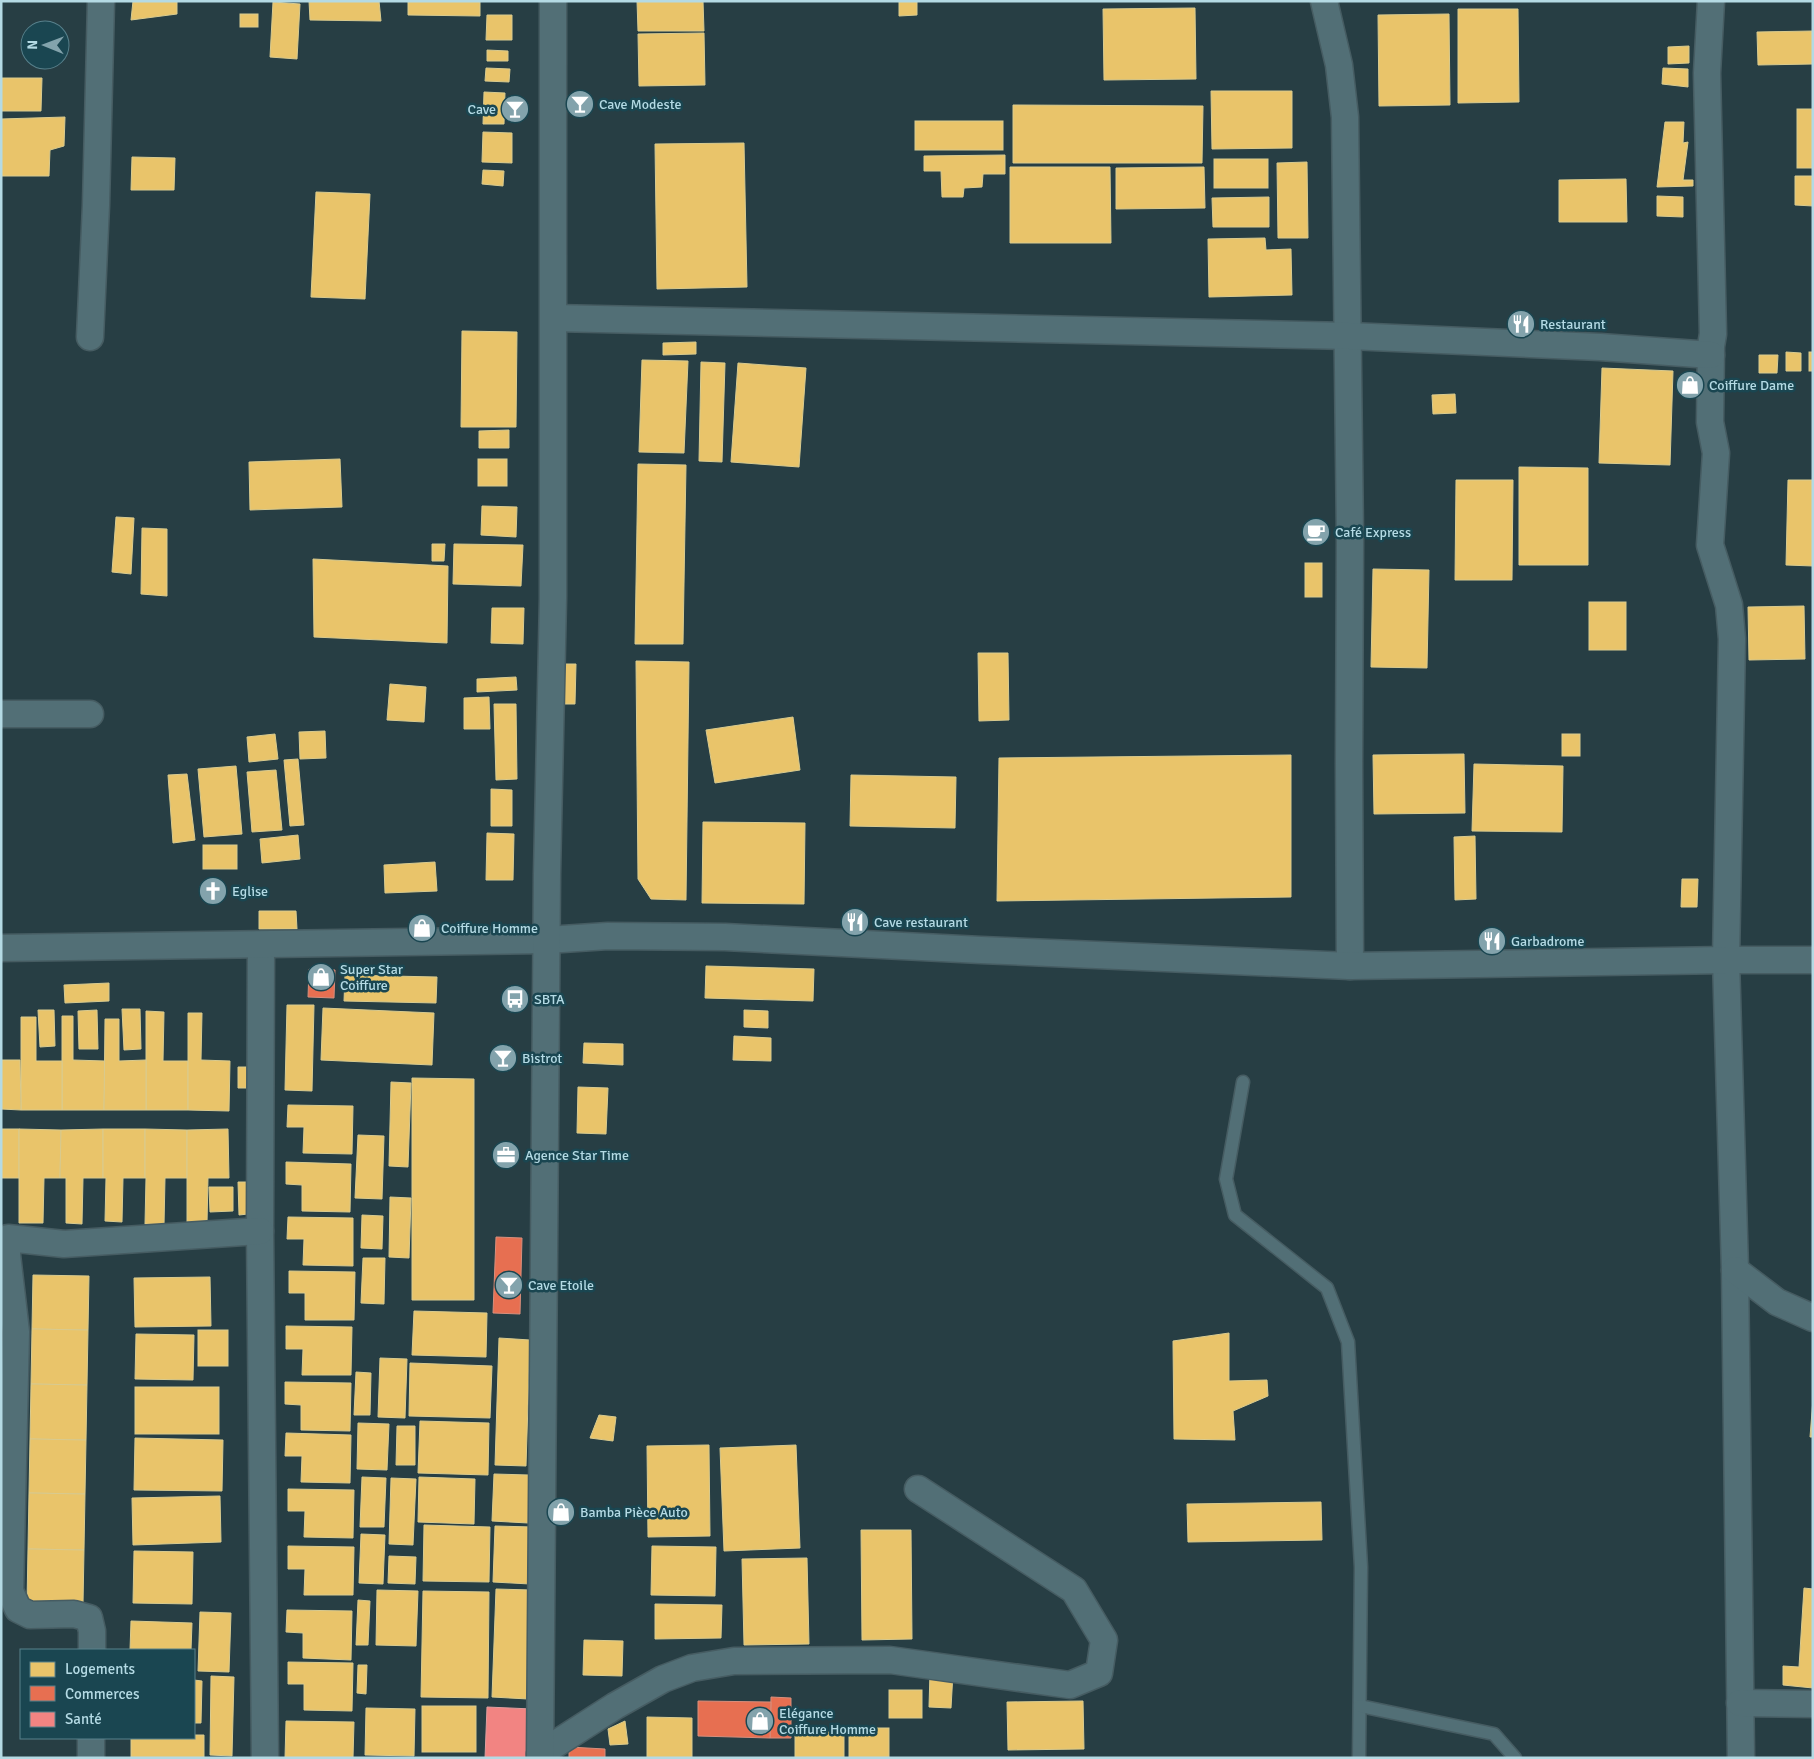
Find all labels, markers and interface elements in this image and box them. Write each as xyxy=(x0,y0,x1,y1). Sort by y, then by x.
north arrow xyxy=(20,20,70,70)
text: N xyxy=(24,40,41,50)
bar icon: Cave Modeste xyxy=(565,89,595,119)
bar icon: Cave xyxy=(500,94,530,124)
place label: Cave Modeste xyxy=(599,96,681,113)
place label: Cave xyxy=(468,101,496,118)
restaurant icon: Restaurant xyxy=(1506,309,1536,339)
place label: Restaurant xyxy=(1540,316,1606,333)
shop icon: Coiffure Dame xyxy=(1675,370,1705,400)
place label: Coiffure Dame xyxy=(1709,377,1794,394)
cafe icon: Café Express xyxy=(1301,517,1331,547)
place label: Café Express xyxy=(1335,524,1411,541)
church icon: Eglise xyxy=(198,876,228,906)
place label: Eglise xyxy=(232,883,268,900)
restaurant icon: Cave restaurant xyxy=(840,907,870,937)
shop icon: Coiffure Homme xyxy=(407,913,437,943)
place label: Cave restaurant xyxy=(874,914,968,931)
place label: Coiffure Homme xyxy=(441,920,538,937)
restaurant icon: Garbadrome xyxy=(1477,926,1507,956)
place label: Garbadrome xyxy=(1511,933,1584,950)
place label: Super Star Coiffure xyxy=(340,961,404,994)
shop icon: Super Star Coiffure xyxy=(306,962,336,992)
bus stop icon: SBTA xyxy=(500,984,530,1014)
place label: SBTA xyxy=(534,991,565,1008)
bar icon: Bistrot xyxy=(488,1043,518,1073)
place label: Bistrot xyxy=(522,1050,562,1067)
office icon: Agence Star Time xyxy=(491,1140,521,1170)
place label: Agence Star Time xyxy=(525,1147,629,1164)
bar icon: Cave Etoile xyxy=(494,1270,524,1300)
place label: Cave Etoile xyxy=(528,1277,594,1294)
shop icon: Bamba Pièce Auto xyxy=(546,1497,576,1527)
place label: Bamba Pièce Auto xyxy=(580,1504,688,1521)
legend xyxy=(20,1649,195,1739)
text: Logements xyxy=(65,1660,136,1678)
text: Commerces xyxy=(65,1685,140,1703)
place label: Elégance Coiffure Homme xyxy=(779,1705,876,1738)
shop icon: Elégance Coiffure Homme xyxy=(745,1706,775,1736)
text: Santé xyxy=(65,1710,102,1728)

